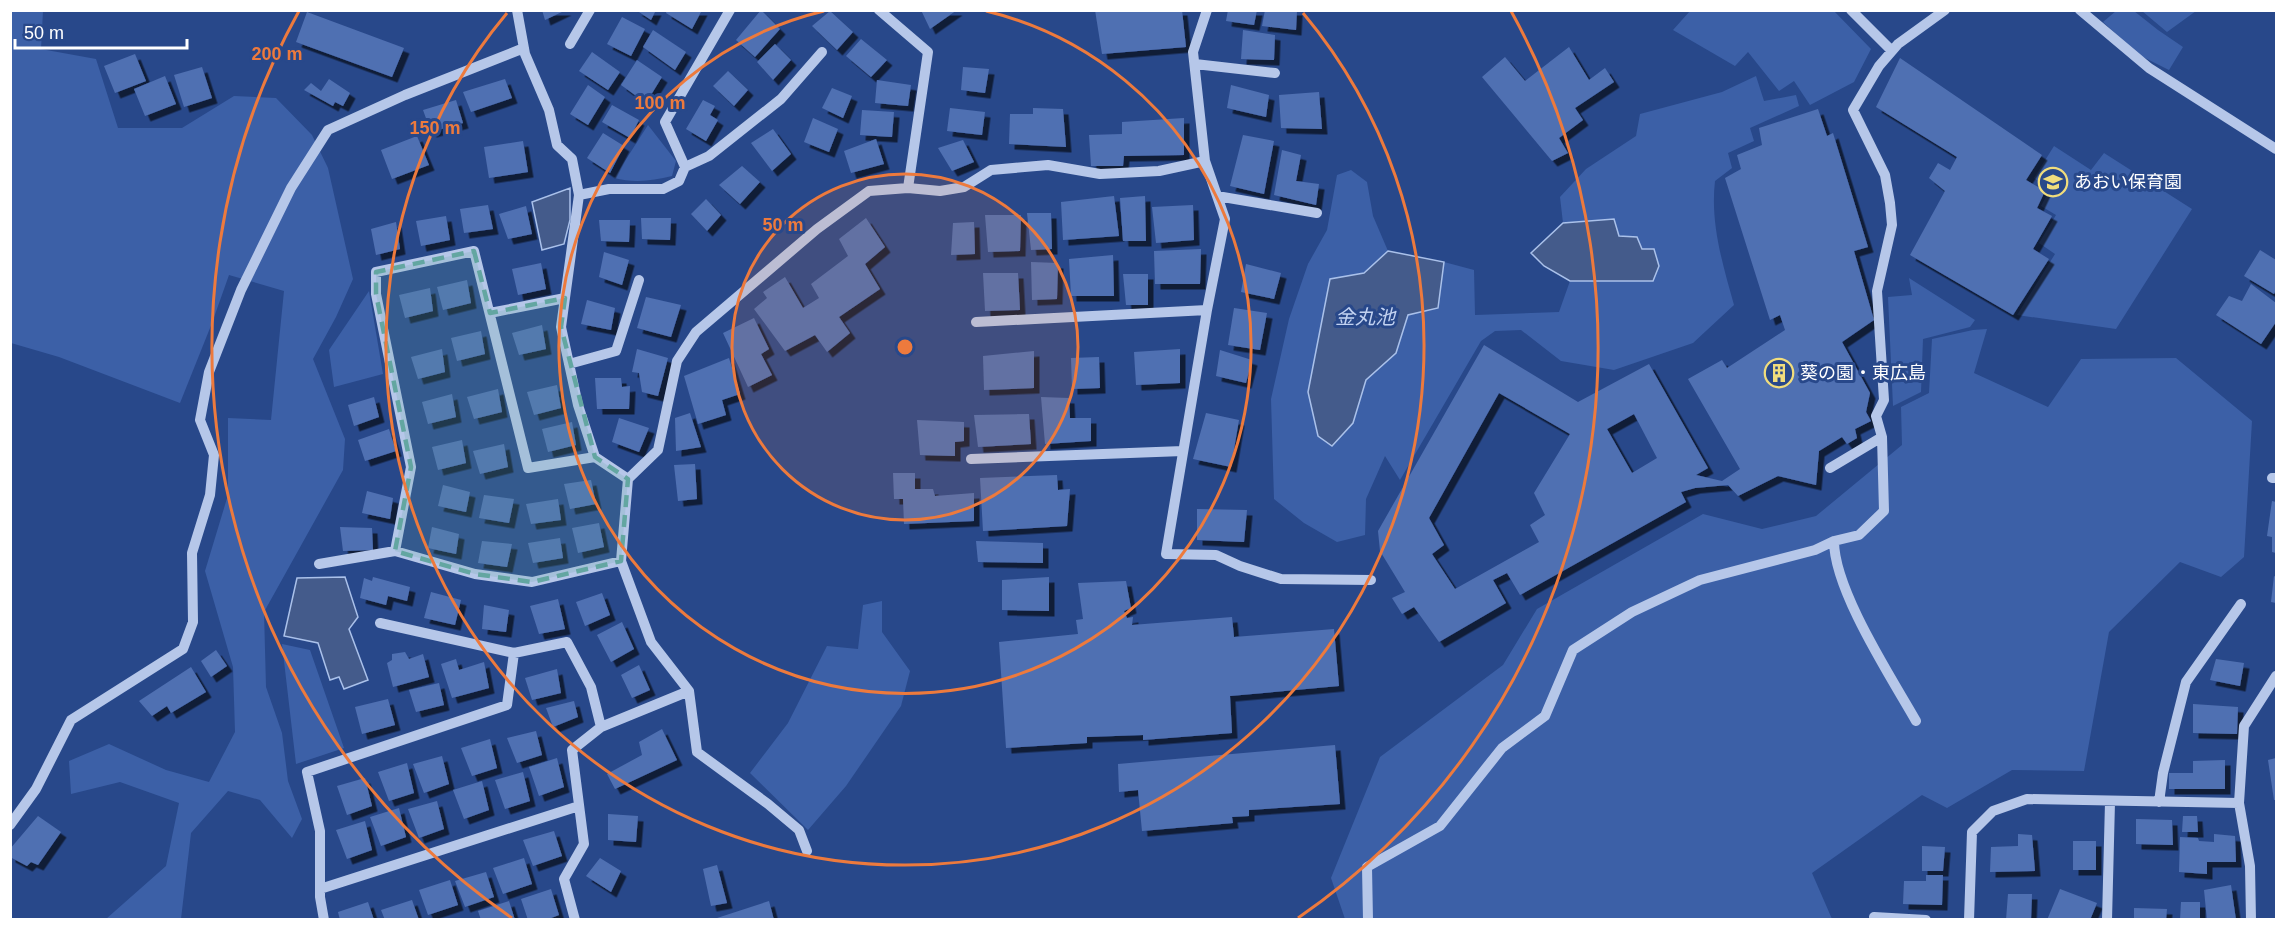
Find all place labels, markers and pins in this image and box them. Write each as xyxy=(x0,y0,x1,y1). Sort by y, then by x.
school or university icon: あおい保育園 xyxy=(2037,166,2069,198)
place label: あおい保育園 xyxy=(2074,172,2182,192)
centre of rings xyxy=(895,337,915,357)
building icon: 葵の園・東広島 xyxy=(1763,357,1795,389)
place label: 葵の園・東広島 xyxy=(1800,363,1926,383)

